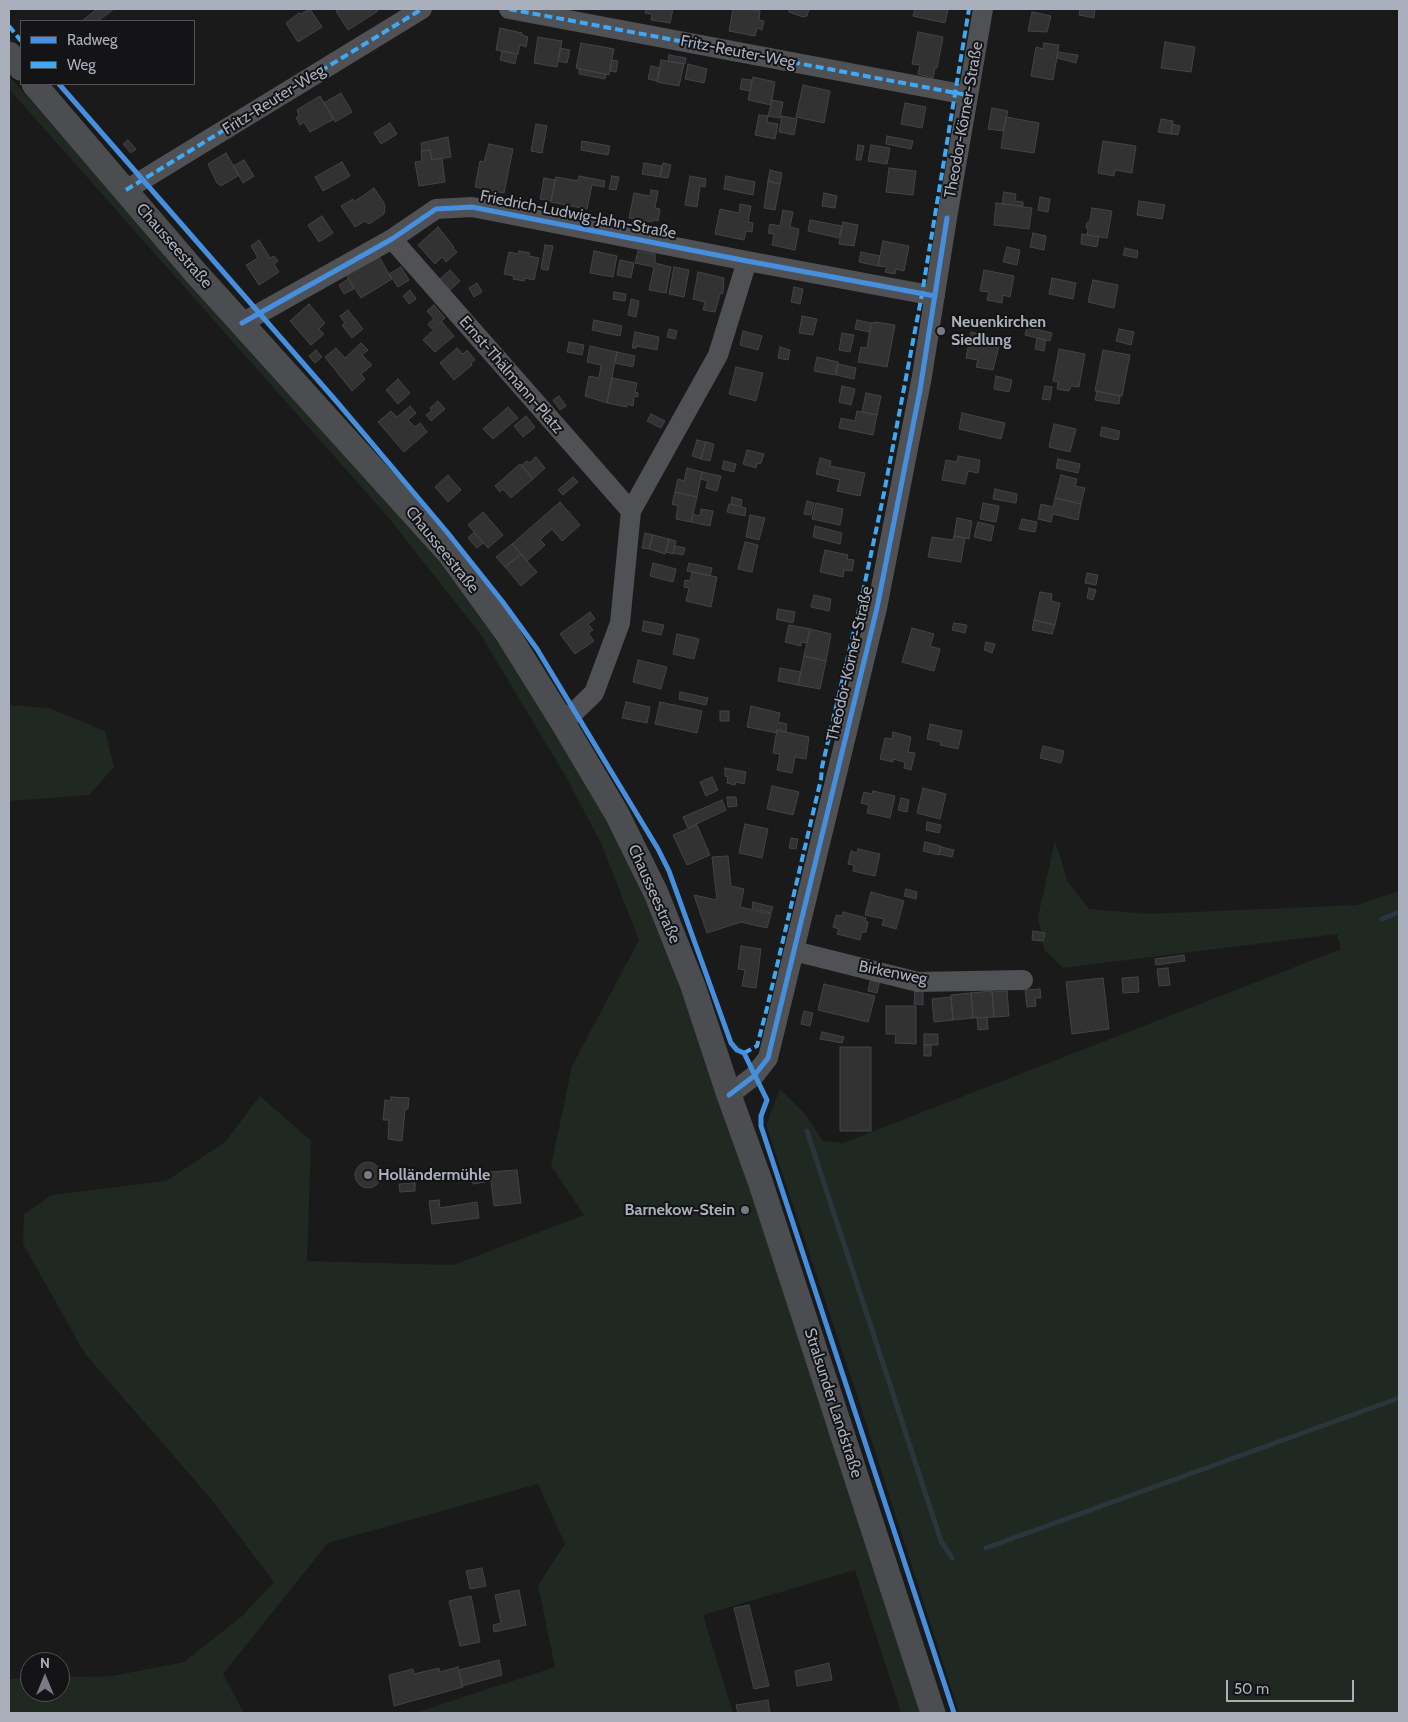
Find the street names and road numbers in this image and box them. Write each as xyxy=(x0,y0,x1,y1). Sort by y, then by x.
street label: Fritz-Reuter-Weg xyxy=(679,31,797,73)
street label: Theodor-Körner-Straße xyxy=(941,40,987,200)
street label: Fritz-Reuter-Weg xyxy=(219,61,329,139)
street label: Friedrich-Ludwig-Jahn-Straße xyxy=(478,187,678,243)
street label: Chausseestraße xyxy=(132,200,216,292)
street label: Ernst-Thälmann-Platz xyxy=(455,312,567,438)
street label: Chausseestraße xyxy=(401,503,483,597)
street label: Theodor-Körner-Straße xyxy=(823,585,877,743)
street label: Chausseestraße xyxy=(624,842,684,946)
street label: Birkenweg xyxy=(857,957,929,989)
street label: Stralsunder Landstraße xyxy=(800,1326,866,1480)

